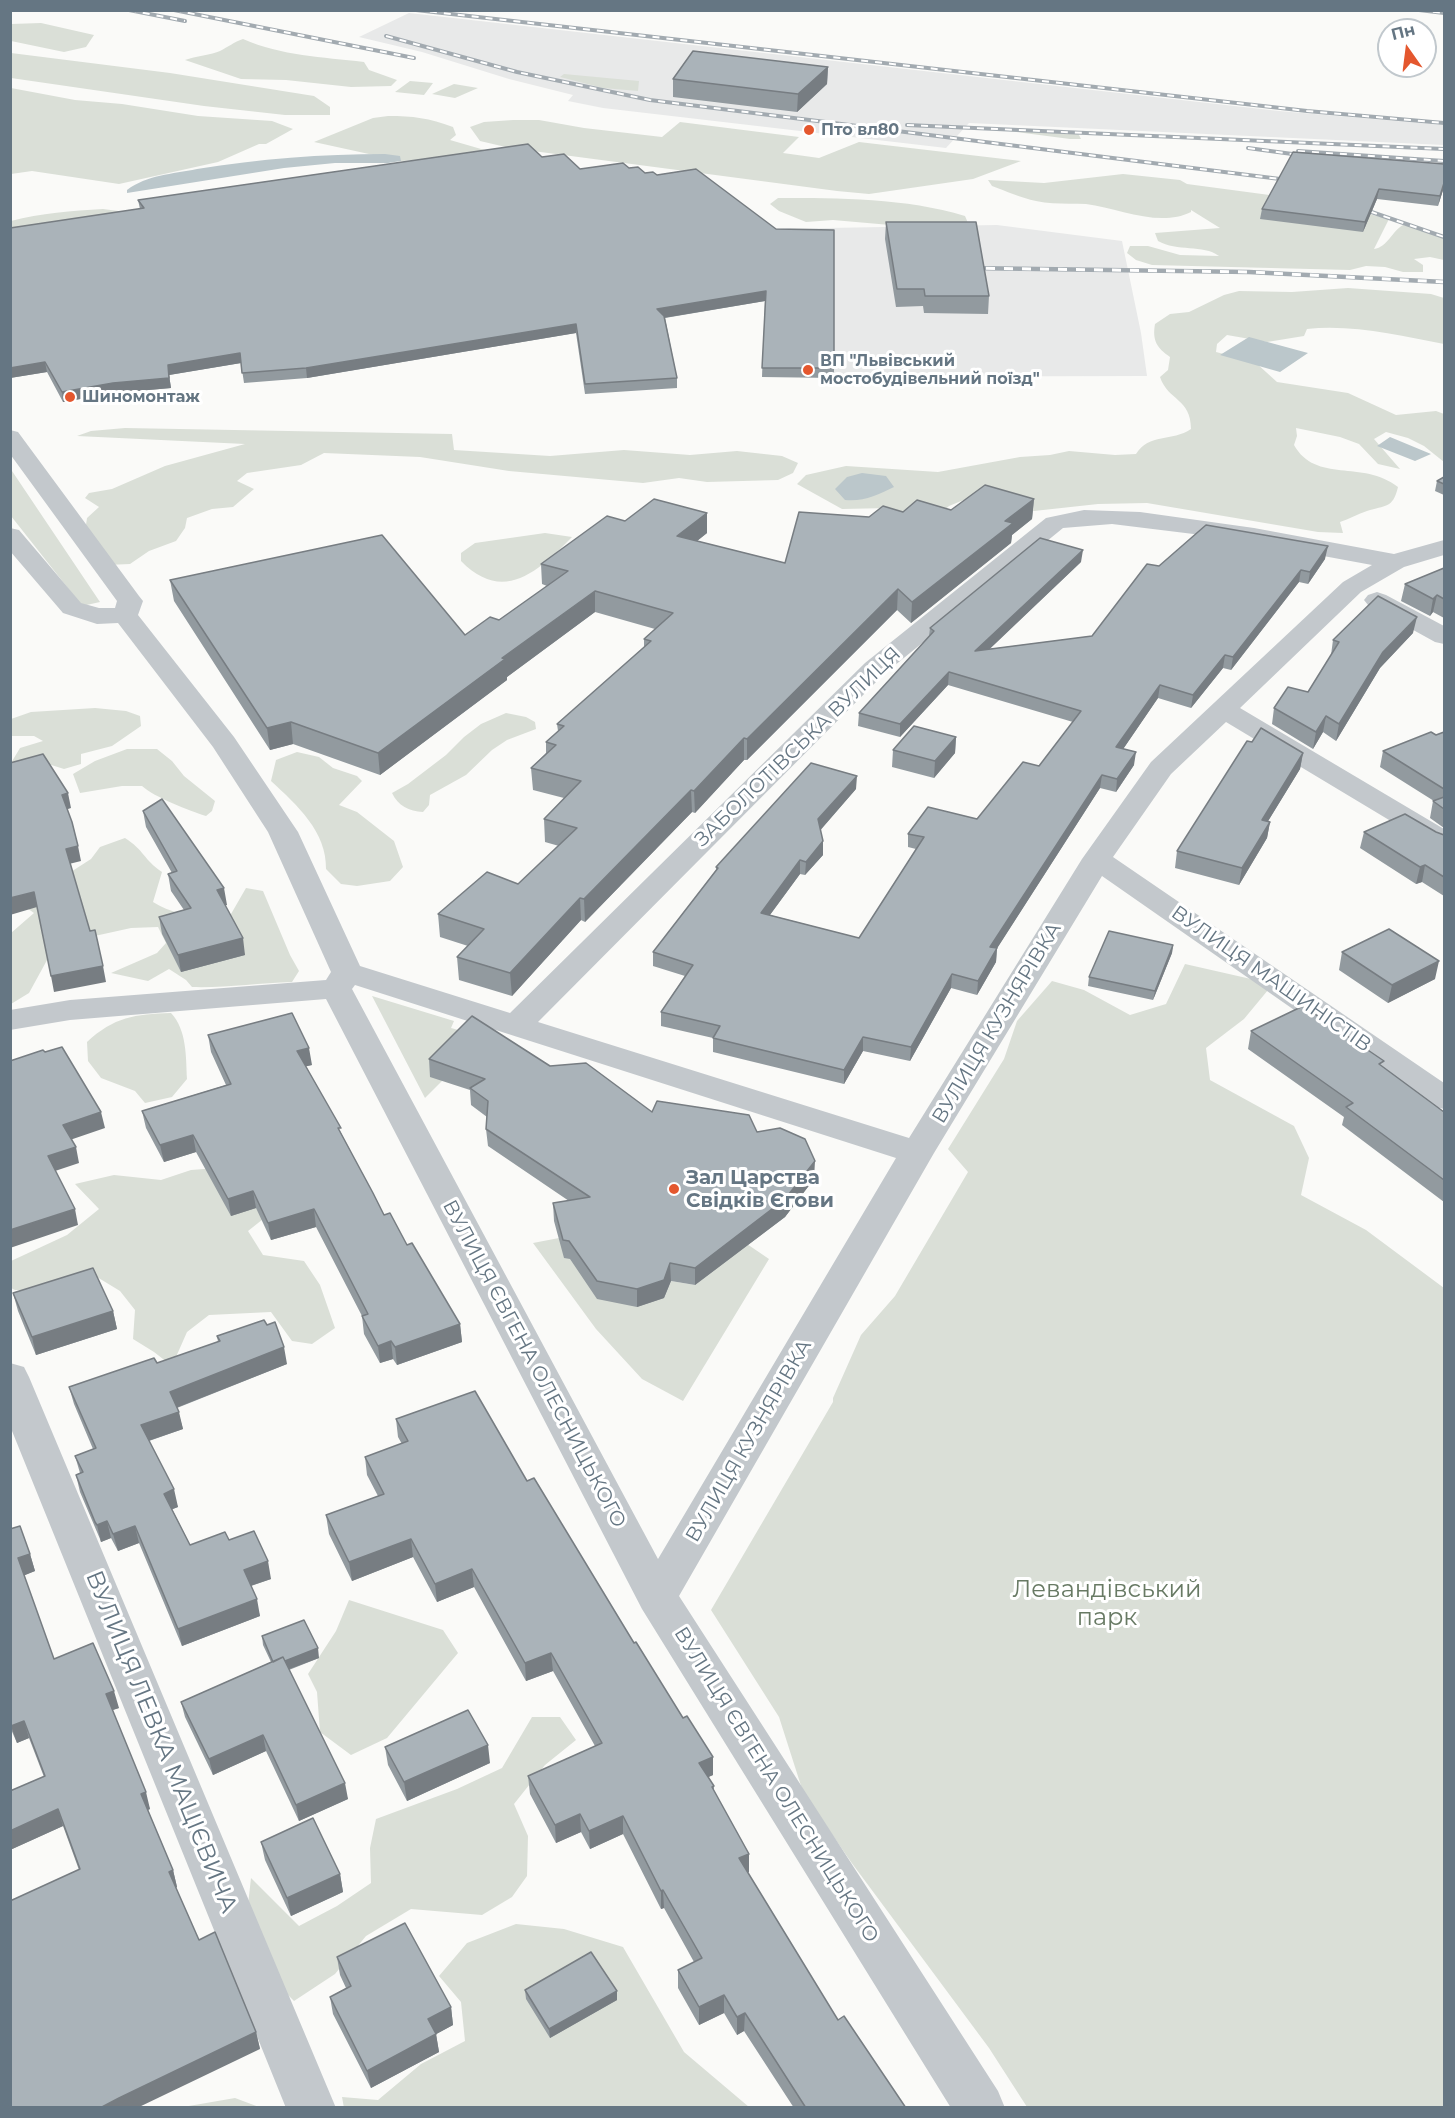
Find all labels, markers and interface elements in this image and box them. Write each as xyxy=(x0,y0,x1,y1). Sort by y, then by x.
north arrow xyxy=(1377,18,1437,78)
text: Пн xyxy=(1389,20,1417,44)
place label: Пто вл80 xyxy=(821,120,899,140)
marker: Пто вл80 xyxy=(802,123,816,137)
place label: ВП "Львівський мостобудівельний поїзд" xyxy=(820,351,1040,389)
marker: ВП "Львівський мостобудівельний поїзд" xyxy=(801,363,815,377)
place label: Шиномонтаж xyxy=(82,387,200,407)
marker: Шиномонтаж xyxy=(63,390,77,404)
street label: ЗАБОЛОТІВСЬКА ВУЛИЦЯ xyxy=(690,642,906,852)
street label: ВУЛИЦЯ МАШИНІСТІВ xyxy=(1166,901,1376,1057)
street label: ВУЛИЦЯ КУЗНЯРІВКА xyxy=(927,918,1067,1128)
place label: Зал Царства Свідків Єгови xyxy=(686,1166,834,1213)
marker: Зал Царства Свідків Єгови xyxy=(667,1182,681,1196)
street label: ВУЛИЦЯ ЄВГЕНА ОЛЕСНИЦЬКОГО xyxy=(437,1196,631,1532)
street label: ВУЛИЦЯ КУЗНЯРІВКА xyxy=(681,1335,817,1547)
street label: ВУЛИЦЯ ЛЕВКА МАЦІЄВИЧА xyxy=(79,1567,243,1917)
park label: Левандівський парк xyxy=(1012,1576,1202,1632)
street label: ВУЛИЦЯ ЄВГЕНА ОЛЕСНИЦЬКОГО xyxy=(668,1623,884,1947)

